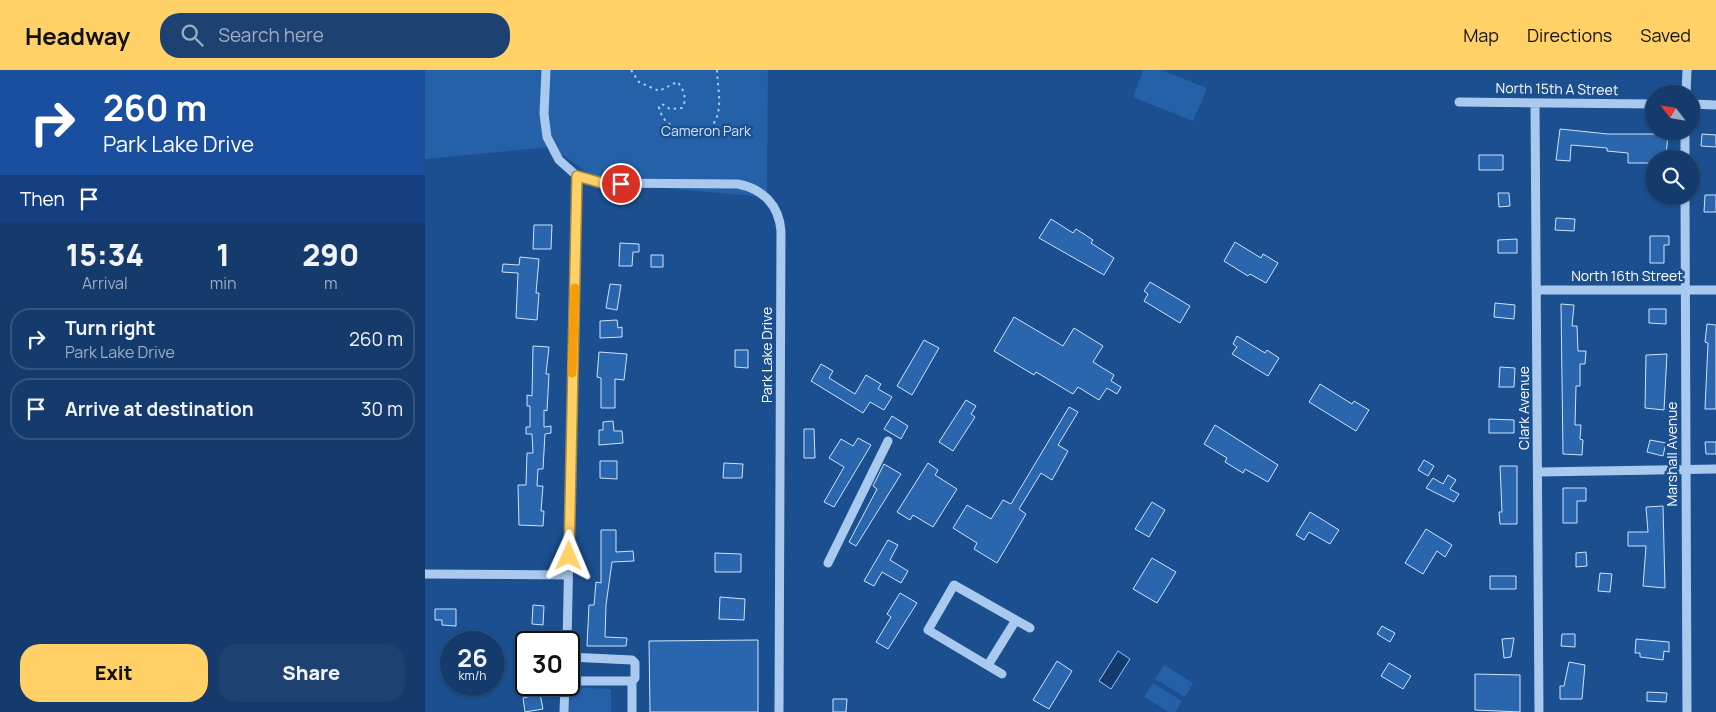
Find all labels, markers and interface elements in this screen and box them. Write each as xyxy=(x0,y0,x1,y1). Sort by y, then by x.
search box xyxy=(160,13,510,58)
text: Headway xyxy=(25,19,130,52)
icon: search xyxy=(178,21,206,49)
text: Search here xyxy=(218,22,324,48)
text: Map xyxy=(1463,23,1499,47)
text: Directions xyxy=(1527,23,1612,47)
text: Saved xyxy=(1640,23,1691,47)
street label: North 15th A Street xyxy=(1496,78,1619,99)
text: 260 m xyxy=(103,84,207,132)
north arrow xyxy=(1645,85,1700,140)
map controls xyxy=(1645,85,1700,205)
icon: right xyxy=(20,90,85,155)
park label: Cameron Park xyxy=(661,121,752,140)
text: Park Lake Drive xyxy=(103,129,254,159)
button: search xyxy=(1645,150,1700,205)
pin xyxy=(600,163,642,205)
icon: arrive xyxy=(607,170,635,198)
icon: arrive xyxy=(75,185,103,213)
text: Then xyxy=(20,186,65,212)
text: 15:34 xyxy=(66,234,144,275)
text: 1 xyxy=(216,234,230,275)
text: 290 xyxy=(302,234,359,275)
street label: North 16th Street xyxy=(1571,266,1683,285)
text: Arrival xyxy=(82,272,128,294)
text: min xyxy=(210,272,236,294)
text: m xyxy=(324,272,338,294)
street label: Park Lake Drive xyxy=(757,307,776,403)
text: Turn right xyxy=(65,315,155,341)
icon: right xyxy=(22,325,50,353)
text: 260 m xyxy=(349,326,403,352)
text: Park Lake Drive xyxy=(65,341,175,363)
street label: Clark Avenue xyxy=(1514,366,1533,450)
icon: arrive xyxy=(22,395,50,423)
text: Arrive at destination xyxy=(65,396,254,422)
text: 30 m xyxy=(361,396,403,422)
street label: Marshall Avenue xyxy=(1662,401,1681,507)
position arrow xyxy=(542,529,594,581)
speed limit sign: 30 xyxy=(515,631,580,696)
text: 26 xyxy=(457,640,488,675)
button: Exit xyxy=(20,644,208,702)
button: Share xyxy=(218,644,405,702)
text: km/h xyxy=(459,667,486,684)

